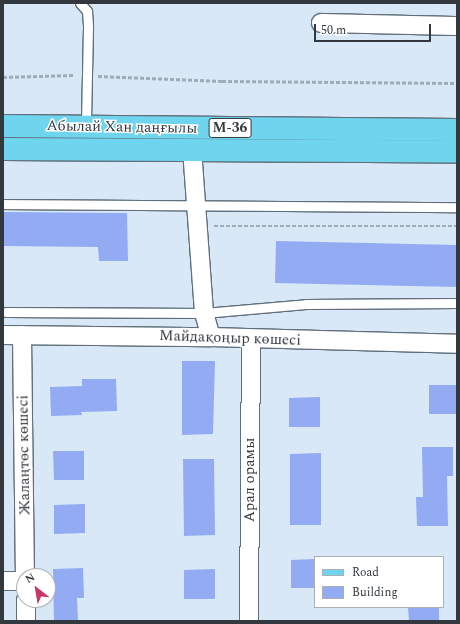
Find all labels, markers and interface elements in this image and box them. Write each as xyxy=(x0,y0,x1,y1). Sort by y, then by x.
scale bar xyxy=(316,16,433,42)
text: 50 m xyxy=(321,21,346,40)
road number: M-36 xyxy=(208,116,252,140)
street label: Абылай Хан даңғылы xyxy=(47,117,197,137)
street label: Майдақоңыр көшесі xyxy=(159,327,301,349)
street label: Жалаңтөс көшесі xyxy=(14,395,34,515)
street label: Арал орамы xyxy=(241,438,259,522)
legend xyxy=(314,556,444,608)
text: Road xyxy=(352,563,379,582)
north arrow xyxy=(16,568,56,608)
text: N xyxy=(22,569,38,588)
text: Building xyxy=(352,583,398,602)

